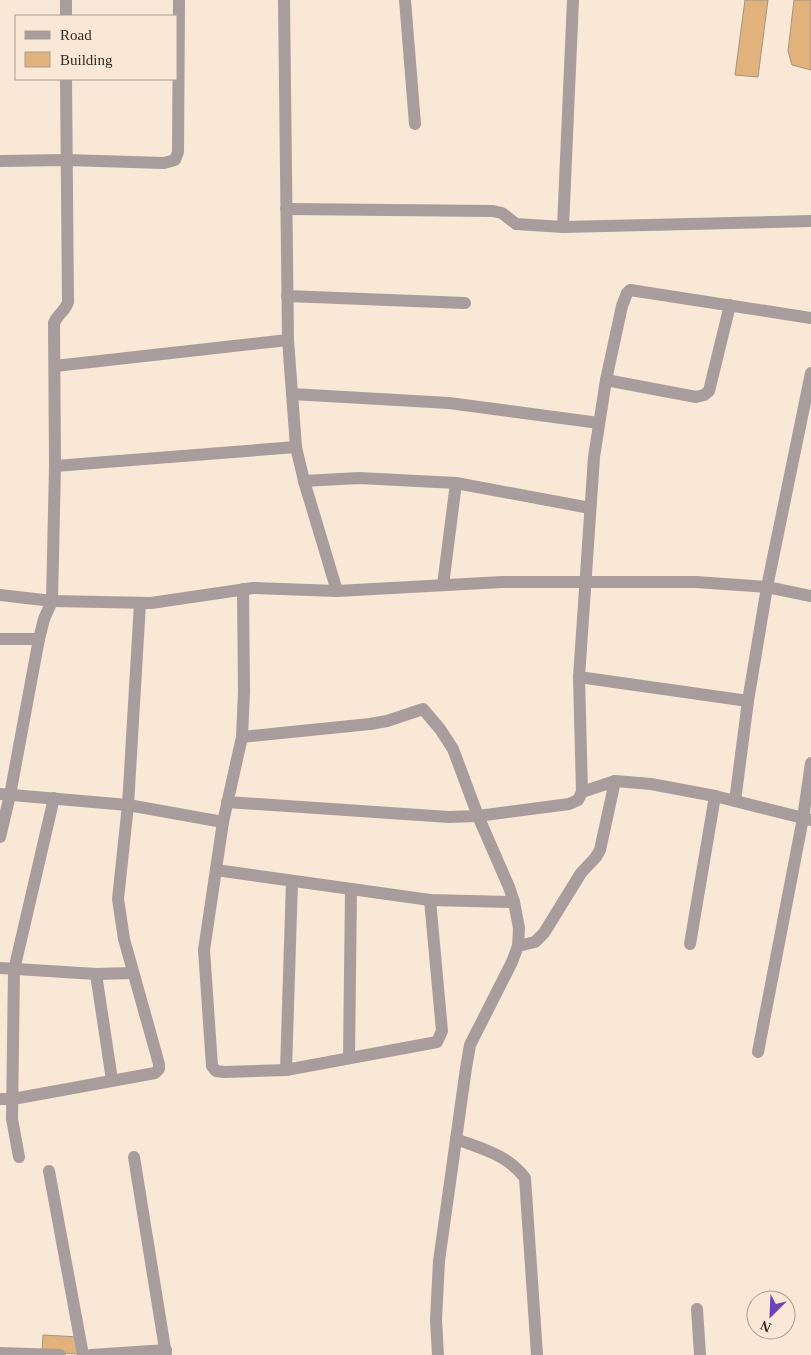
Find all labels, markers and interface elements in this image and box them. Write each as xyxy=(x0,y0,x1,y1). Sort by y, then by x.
legend xyxy=(15,15,178,80)
text: Road xyxy=(60,27,92,43)
text: Building xyxy=(60,52,113,68)
north arrow xyxy=(746,1290,796,1340)
text: N xyxy=(758,1318,774,1335)

